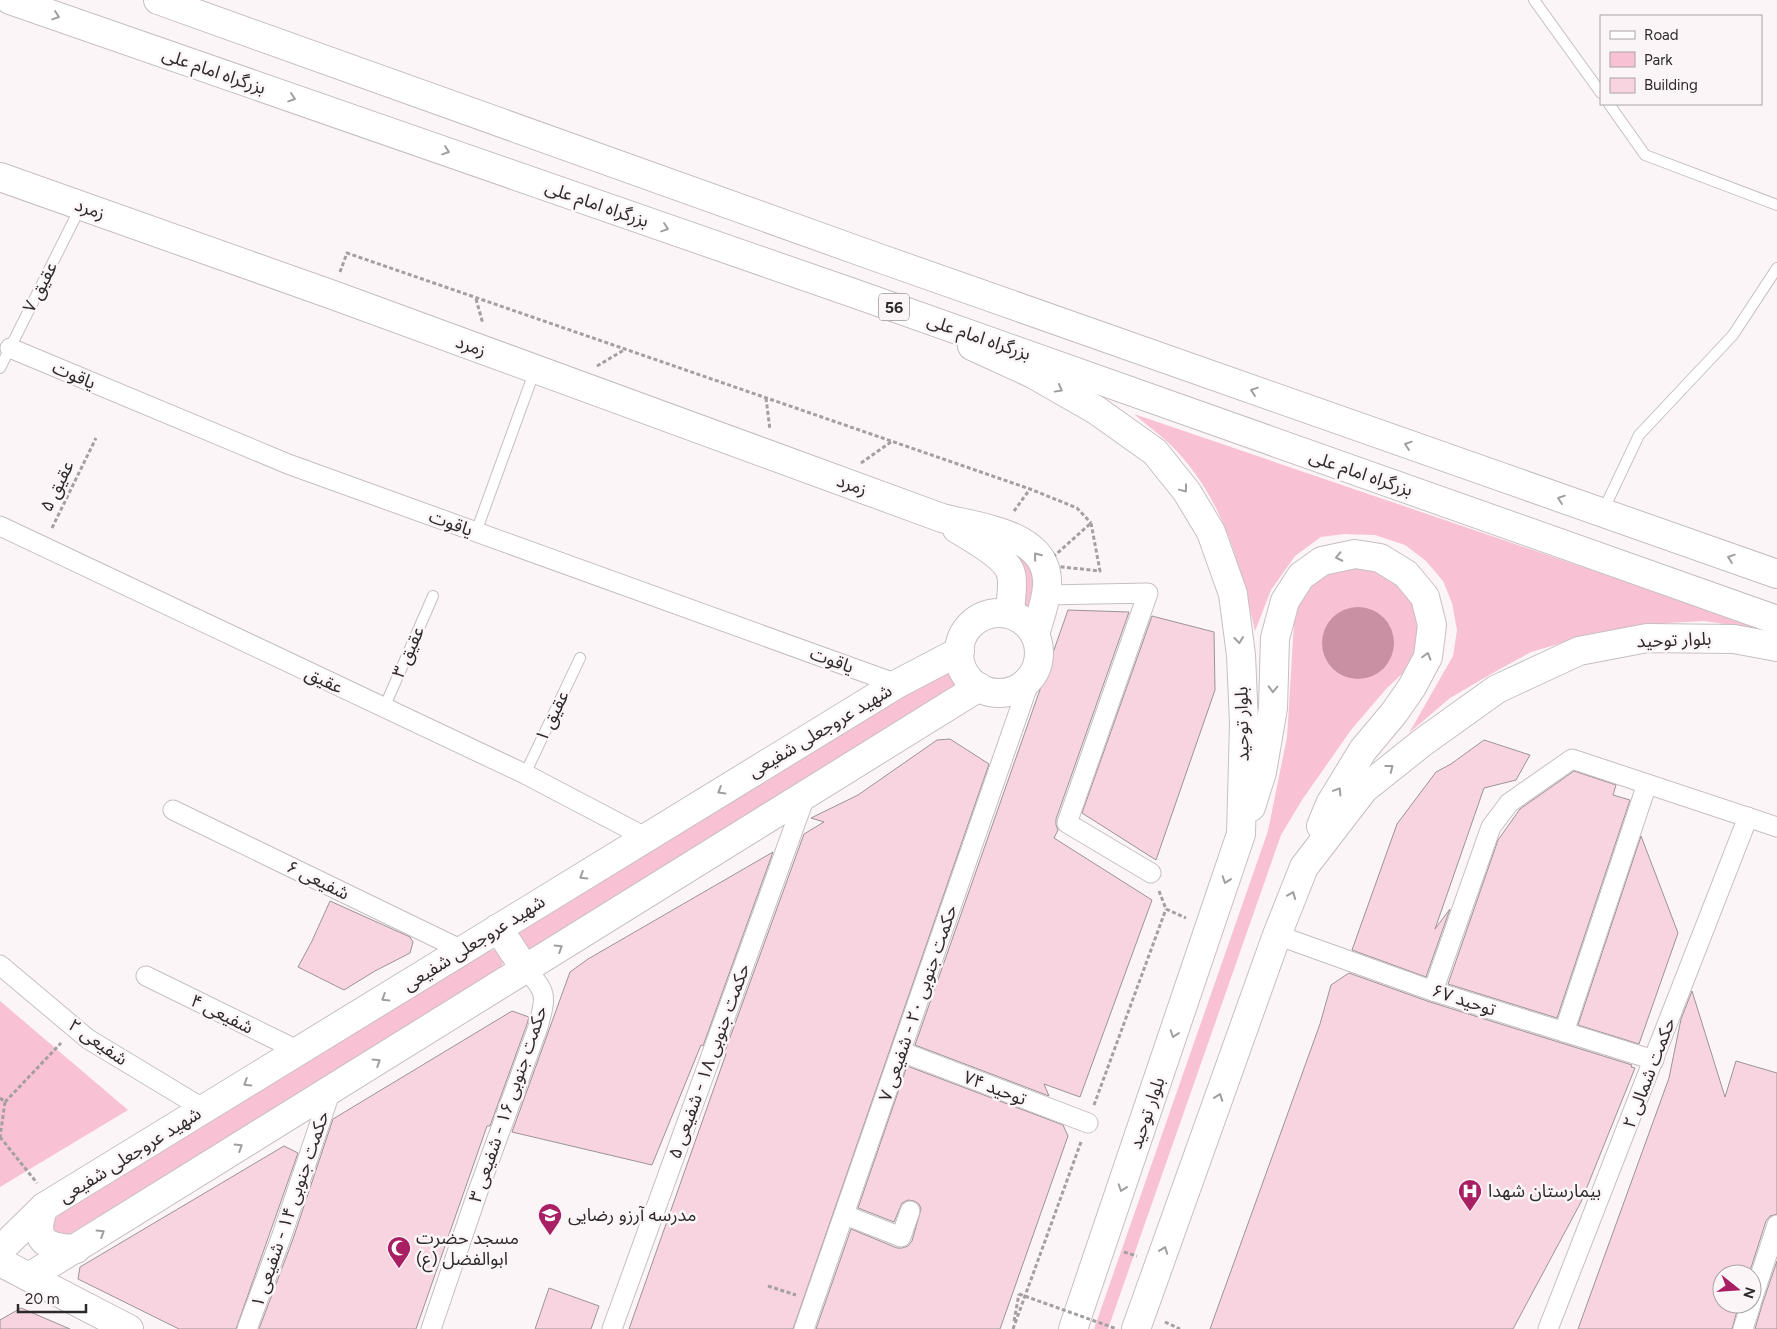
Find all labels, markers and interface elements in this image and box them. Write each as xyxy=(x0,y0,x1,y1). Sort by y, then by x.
one-way arrow xyxy=(51,10,60,20)
legend xyxy=(1600,15,1762,105)
text: Road xyxy=(1644,26,1679,44)
street label: بزرگراه امام علی xyxy=(158,43,269,102)
text: Park xyxy=(1644,51,1673,69)
text: Building xyxy=(1644,76,1698,94)
one-way arrow xyxy=(287,92,296,102)
one-way arrow xyxy=(441,146,449,156)
street label: بزرگراه امام علی xyxy=(541,176,652,235)
street label: زمرد xyxy=(72,193,108,225)
one-way arrow xyxy=(661,222,669,232)
street label: عقیق ۷ xyxy=(18,258,62,316)
road number: 56 xyxy=(879,294,909,320)
street label: بزرگراه امام علی xyxy=(923,309,1034,368)
street label: زمرد xyxy=(453,330,489,362)
street label: یاقوت xyxy=(49,356,99,394)
one-way arrow xyxy=(1054,382,1063,392)
one-way arrow xyxy=(1251,387,1259,397)
one-way arrow xyxy=(1404,441,1412,451)
street label: بزرگراه امام علی xyxy=(1305,445,1416,504)
street label: عقیق ۵ xyxy=(35,457,79,515)
street label: زمرد xyxy=(834,469,870,501)
one-way arrow xyxy=(1179,483,1187,492)
one-way arrow xyxy=(1557,495,1566,505)
street label: یاقوت xyxy=(426,505,476,541)
one-way arrow xyxy=(1334,551,1343,562)
one-way arrow xyxy=(1033,552,1042,561)
one-way arrow xyxy=(1727,554,1736,564)
street label: عقیق ۳ xyxy=(387,623,429,681)
street label: بلوار توحید xyxy=(1636,628,1712,652)
one-way arrow xyxy=(1233,636,1244,644)
street label: یاقوت xyxy=(807,642,857,678)
one-way arrow xyxy=(1421,652,1431,660)
street label: عقیق xyxy=(302,662,346,698)
street label: شهید عروجعلی شفیعی xyxy=(744,679,896,783)
street label: بلوار توحید xyxy=(1230,686,1254,762)
one-way arrow xyxy=(1268,686,1278,693)
street label: عقیق ۱ xyxy=(530,687,574,745)
one-way arrow xyxy=(1384,766,1393,774)
one-way arrow xyxy=(718,785,727,794)
one-way arrow xyxy=(1331,787,1341,796)
street label: شفیعی ۶ xyxy=(283,855,353,905)
one-way arrow xyxy=(579,869,588,879)
one-way arrow xyxy=(1222,876,1232,884)
street label: شهید عروجعلی شفیعی xyxy=(399,890,549,996)
one-way arrow xyxy=(1286,891,1297,900)
street label: حکمت جنوبی ۲۰ - شفیعی ۷ xyxy=(874,902,962,1104)
one-way arrow xyxy=(553,945,563,954)
street label: حکمت جنوبی ۱۸ - شفیعی ۵ xyxy=(663,960,755,1162)
street label: توحید ۶۷ xyxy=(1429,979,1499,1021)
street label: شفیعی ۴ xyxy=(187,989,257,1039)
one-way arrow xyxy=(381,991,390,1001)
street label: حکمت جنوبی ۱۶ - شفیعی ۳ xyxy=(464,1003,552,1205)
street label: شفیعی ۲ xyxy=(64,1014,132,1070)
street label: حکمت شمالی ۲ xyxy=(1618,1015,1680,1131)
one-way arrow xyxy=(1170,1030,1180,1038)
one-way arrow xyxy=(371,1058,380,1068)
street label: توحید ۷۴ xyxy=(960,1066,1030,1110)
street label: بلوار توحید xyxy=(1124,1074,1170,1152)
one-way arrow xyxy=(243,1077,252,1087)
one-way arrow xyxy=(1213,1093,1223,1102)
street label: شهید عروجعلی شفیعی xyxy=(55,1102,205,1208)
street label: حکمت جنوبی ۱۴ - شفیعی ۱ xyxy=(246,1108,334,1310)
one-way arrow xyxy=(233,1144,242,1154)
hospital icon: بیمارستان شهدا xyxy=(1457,1178,1483,1212)
place label: بیمارستان شهدا xyxy=(1488,1180,1601,1202)
one-way arrow xyxy=(1118,1184,1128,1192)
school or university icon: مدرسه آرزو رضایی xyxy=(537,1202,563,1236)
place label: مدرسه آرزو رضایی xyxy=(568,1204,697,1226)
place label: مسجد حضرت ابوالفضل (ع) xyxy=(416,1227,519,1273)
one-way arrow xyxy=(95,1230,104,1240)
mosque icon: مسجد حضرت ابوالفضل (ع) xyxy=(386,1235,412,1269)
one-way arrow xyxy=(1158,1246,1168,1255)
north arrow xyxy=(1712,1264,1762,1314)
scale bar xyxy=(18,1282,85,1314)
text: N xyxy=(1739,1285,1759,1300)
text: 20 m xyxy=(25,1290,59,1308)

